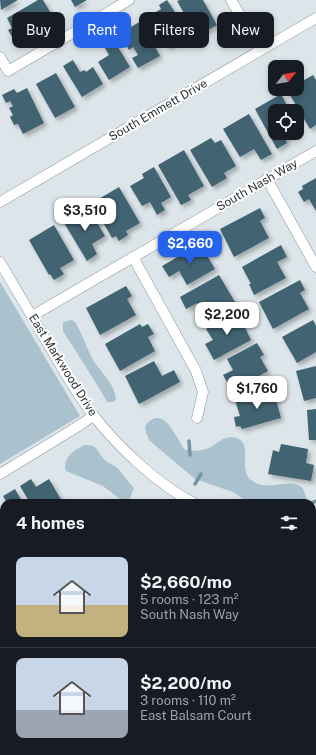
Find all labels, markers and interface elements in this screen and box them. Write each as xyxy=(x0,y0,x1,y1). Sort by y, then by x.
chip: Buy xyxy=(12,12,65,48)
chip: Rent xyxy=(73,12,131,48)
chip: Filters xyxy=(139,12,209,48)
chip: New xyxy=(217,12,274,48)
north arrow xyxy=(268,60,304,96)
map controls xyxy=(268,60,304,140)
street label: South Emmett Drive xyxy=(106,76,210,144)
button: locate xyxy=(268,104,304,140)
street label: South Nash Way xyxy=(214,156,301,214)
pin: $3,510 xyxy=(52,198,118,232)
text: $3,510 xyxy=(63,203,107,218)
pin: $2,660 xyxy=(157,231,223,265)
text: $2,660 xyxy=(167,236,213,251)
pin: $2,200 xyxy=(194,302,260,336)
text: $2,200 xyxy=(204,307,250,322)
street label: East Markwood Drive xyxy=(26,311,100,419)
pin: $1,760 xyxy=(224,376,290,410)
text: $1,760 xyxy=(236,381,278,396)
icon: filters xyxy=(278,512,300,534)
text: 4 homes xyxy=(16,513,85,533)
text: $2,660/mo xyxy=(140,572,232,592)
icon: home xyxy=(48,573,96,621)
text: 5 rooms · 123 m² xyxy=(140,592,239,607)
text: South Nash Way xyxy=(140,607,239,622)
text: $2,200/mo xyxy=(140,673,232,693)
icon: home xyxy=(48,674,96,722)
text: 3 rooms · 110 m² xyxy=(140,693,236,708)
text: East Balsam Court xyxy=(140,708,251,723)

